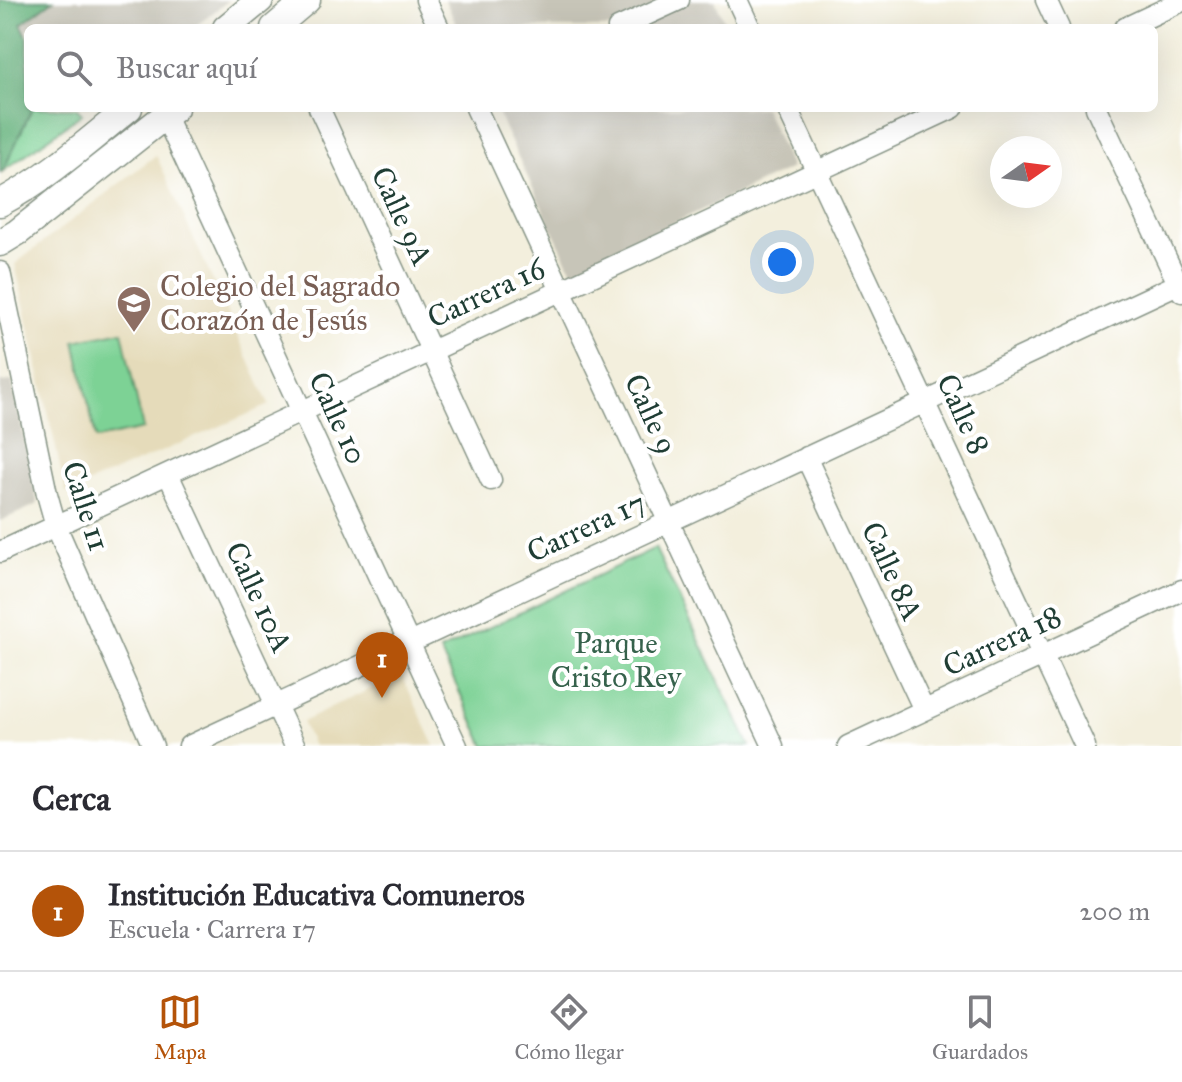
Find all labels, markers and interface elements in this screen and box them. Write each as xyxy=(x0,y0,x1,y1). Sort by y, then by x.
search box xyxy=(24,24,1158,112)
icon: search xyxy=(52,46,96,90)
text: Buscar aquí xyxy=(116,50,257,86)
north arrow xyxy=(990,136,1062,208)
street label: Calle 9A xyxy=(363,161,440,271)
your location xyxy=(762,242,802,282)
street label: Carrera 16 xyxy=(422,249,552,336)
place label: Colegio del Sagrado Corazón de Jesús xyxy=(160,268,400,338)
school or university icon: Colegio del Sagrado Corazón de Jesús xyxy=(115,284,153,334)
street label: Calle 10 xyxy=(301,366,375,470)
street label: Calle 9 xyxy=(616,368,685,460)
street label: Calle 8 xyxy=(929,368,997,460)
street label: Calle 11 xyxy=(55,457,117,555)
street label: Carrera 17 xyxy=(521,484,651,570)
street label: Calle 8A xyxy=(854,516,930,626)
street label: Calle 10A xyxy=(218,536,300,658)
street label: Carrera 18 xyxy=(937,598,1067,684)
park label: Parque Cristo Rey xyxy=(551,625,682,695)
pin: 1 xyxy=(356,632,408,698)
text: Cerca xyxy=(32,778,111,819)
text: Institución Educativa Comuneros xyxy=(108,877,525,913)
text: 1 xyxy=(53,895,63,927)
text: 200 m xyxy=(1079,895,1150,927)
text: Escuela · Carrera 17 xyxy=(108,913,316,945)
tab: Mapa xyxy=(154,990,206,1065)
tab: Cómo llegar xyxy=(514,990,624,1065)
tab: Guardados xyxy=(932,990,1028,1065)

